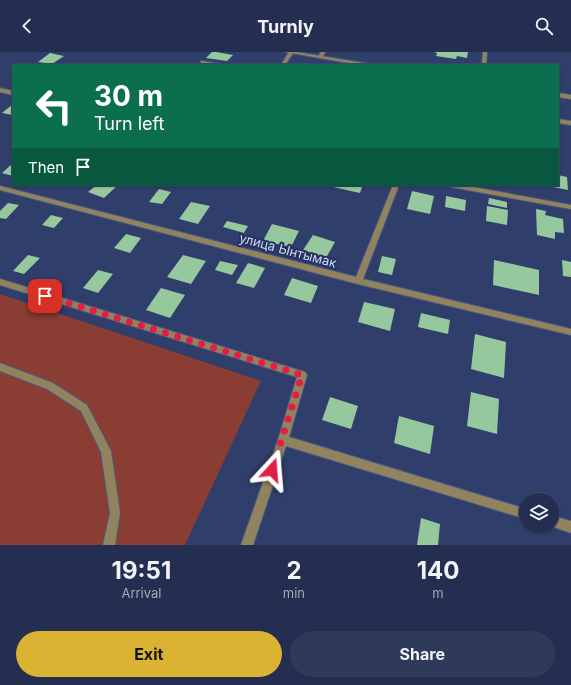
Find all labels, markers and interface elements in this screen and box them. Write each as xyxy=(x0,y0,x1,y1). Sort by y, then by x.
icon: back xyxy=(16,15,38,37)
icon: search xyxy=(533,15,555,37)
text: Turnly xyxy=(257,16,314,37)
text: 30 m xyxy=(94,79,163,113)
icon: left xyxy=(28,80,80,132)
text: Turn left xyxy=(94,113,164,134)
icon: arrive xyxy=(72,156,94,178)
text: Then xyxy=(28,158,64,177)
street label: улица Ынтымак xyxy=(238,229,338,271)
pin xyxy=(28,279,62,313)
icon: arrive xyxy=(34,285,56,307)
position arrow xyxy=(251,449,293,491)
map controls xyxy=(519,493,559,533)
button: layers xyxy=(519,493,559,533)
text: 19:51 xyxy=(112,556,171,585)
text: 2 xyxy=(286,556,302,585)
text: 140 xyxy=(417,556,459,585)
text: Arrival xyxy=(121,585,161,601)
text: min xyxy=(283,585,305,601)
text: m xyxy=(432,585,444,601)
button: Exit xyxy=(16,631,282,677)
button: Share xyxy=(290,631,555,677)

